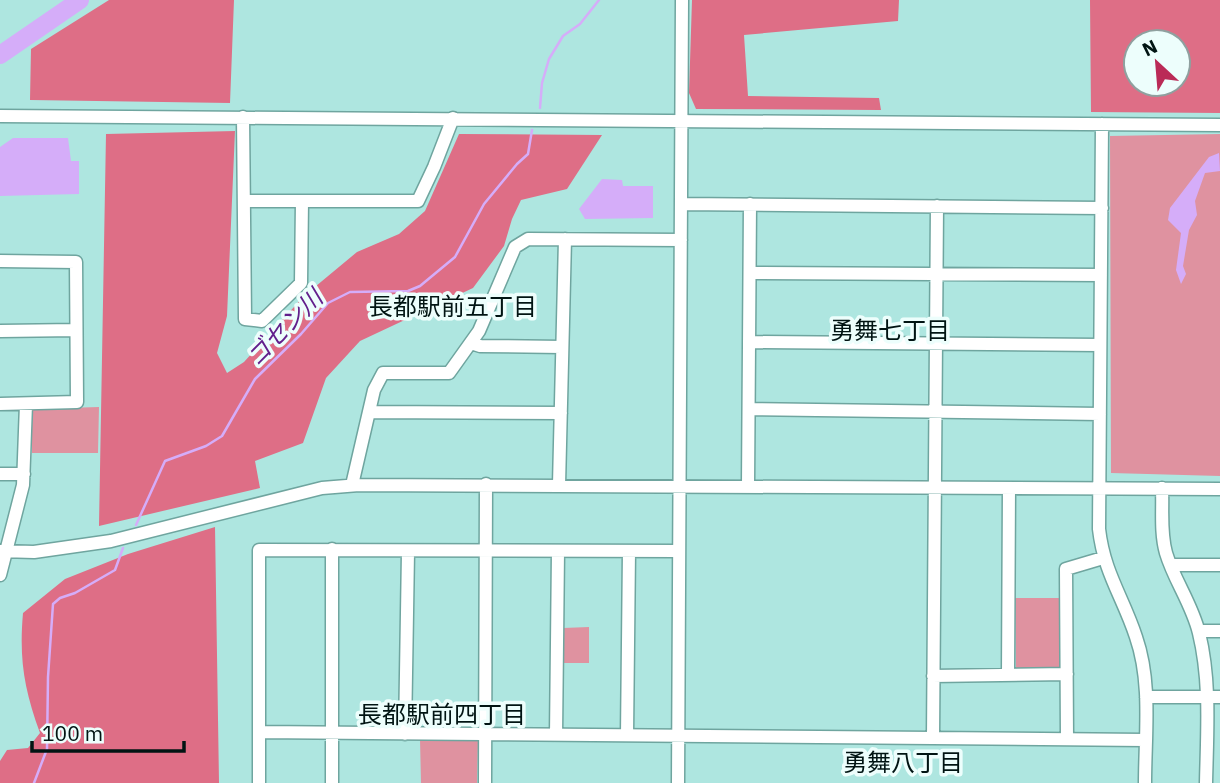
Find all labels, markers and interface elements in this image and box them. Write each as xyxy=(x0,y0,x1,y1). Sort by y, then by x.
north arrow xyxy=(1122,28,1192,98)
text: N xyxy=(1138,34,1161,62)
water label: ゴセン川 xyxy=(239,280,331,372)
district label: 長都駅前五丁目 xyxy=(369,290,537,322)
district label: 勇舞七丁目 xyxy=(830,314,950,346)
district label: 長都駅前四丁目 xyxy=(358,698,526,730)
scale bar xyxy=(32,710,184,754)
text: 100 m xyxy=(42,719,103,747)
district label: 勇舞八丁目 xyxy=(843,746,963,778)

